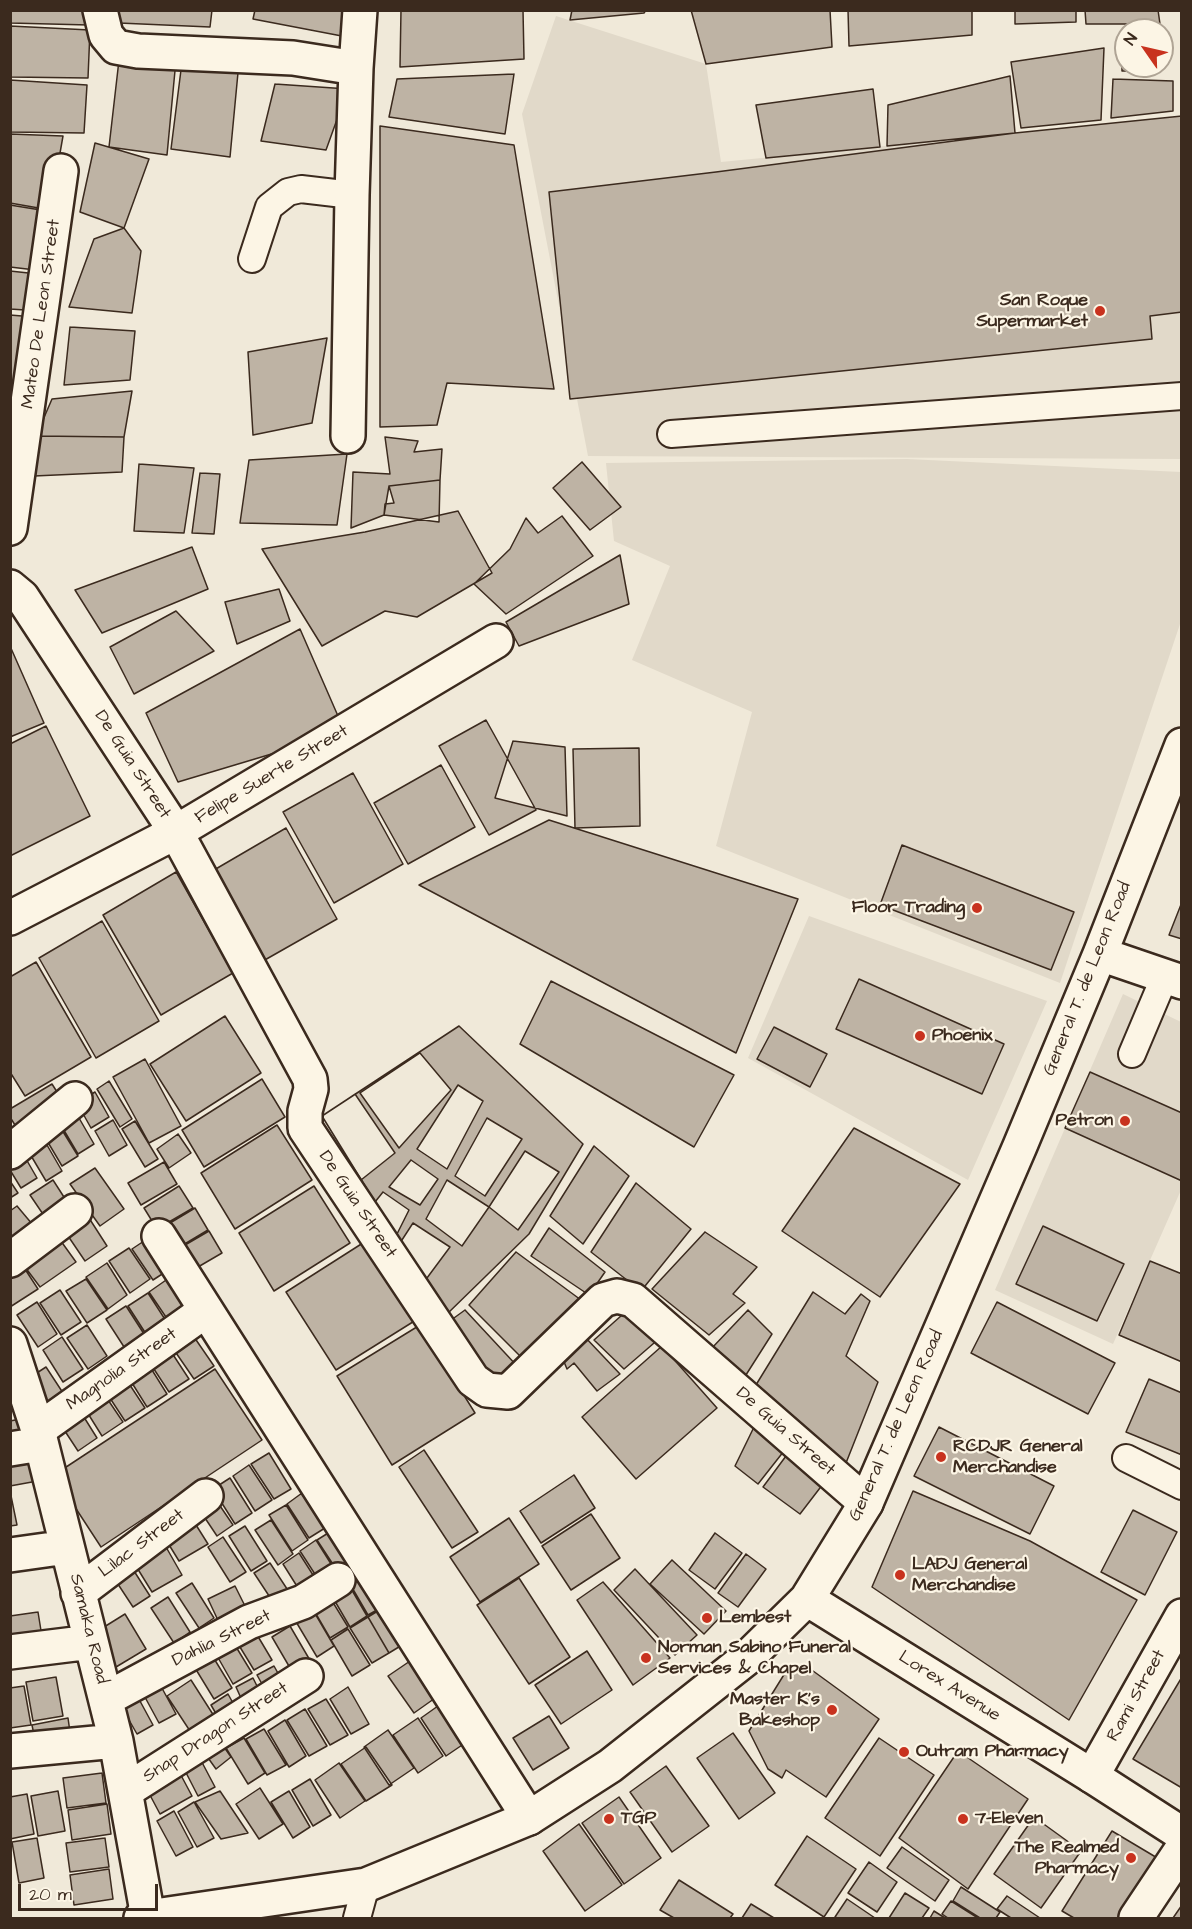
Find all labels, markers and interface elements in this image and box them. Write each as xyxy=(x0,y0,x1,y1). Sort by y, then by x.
north arrow xyxy=(1114,18,1174,78)
text: N xyxy=(1119,29,1143,49)
street label: Mateo De Leon Street xyxy=(18,218,66,410)
place label: San Roque Supermarket xyxy=(976,290,1088,332)
marker: San Roque Supermarket xyxy=(1093,304,1107,318)
street label: De Guia Street xyxy=(89,707,175,823)
street label: Felipe Suerte Street xyxy=(191,721,353,829)
street label: General T. de Leon Road xyxy=(1039,879,1137,1079)
place label: Floor Trading xyxy=(852,897,965,919)
marker: Floor Trading xyxy=(970,901,984,915)
place label: Phoenix xyxy=(932,1025,992,1047)
marker: Phoenix xyxy=(913,1029,927,1043)
place label: Petron xyxy=(1055,1110,1113,1132)
marker: Petron xyxy=(1118,1114,1132,1128)
street label: De Guia Street xyxy=(313,1147,401,1263)
street label: Magnolia Street xyxy=(63,1324,181,1416)
street label: General T. de Leon Road xyxy=(845,1327,949,1525)
street label: De Guia Street xyxy=(731,1383,839,1481)
place label: RCDJR General Merchandise xyxy=(953,1436,1083,1478)
marker: RCDJR General Merchandise xyxy=(934,1450,948,1464)
street label: Lilac Street xyxy=(95,1505,189,1583)
place label: LADJ General Merchandise xyxy=(912,1554,1027,1596)
marker: LADJ General Merchandise xyxy=(893,1568,907,1582)
street label: Samaka Road xyxy=(64,1572,112,1686)
street label: Dahlia Street xyxy=(169,1606,275,1672)
place label: Lembest xyxy=(719,1607,791,1629)
marker: Lembest xyxy=(700,1611,714,1625)
place label: Norman Sabino Funeral Services & Chapel xyxy=(658,1637,851,1680)
street label: Rami Street xyxy=(1103,1646,1171,1746)
street label: Lorex Avenue xyxy=(894,1647,1004,1727)
marker: Norman Sabino Funeral Services & Chapel xyxy=(639,1651,653,1665)
street label: Snap Dragon Street xyxy=(139,1678,293,1788)
place label: Master K's Bakeshop xyxy=(730,1689,820,1732)
marker: Master K's Bakeshop xyxy=(825,1703,839,1717)
place label: Outram Pharmacy xyxy=(916,1741,1069,1763)
marker: Outram Pharmacy xyxy=(897,1745,911,1759)
place label: TGP xyxy=(621,1808,656,1830)
place label: 7-Eleven xyxy=(975,1808,1043,1830)
marker: TGP xyxy=(602,1812,616,1826)
marker: 7-Eleven xyxy=(956,1812,970,1826)
place label: The Realmed Pharmacy xyxy=(1014,1837,1119,1880)
marker: The Realmed Pharmacy xyxy=(1124,1851,1138,1865)
scale bar xyxy=(21,1872,160,1910)
text: 20 m xyxy=(29,1882,72,1907)

